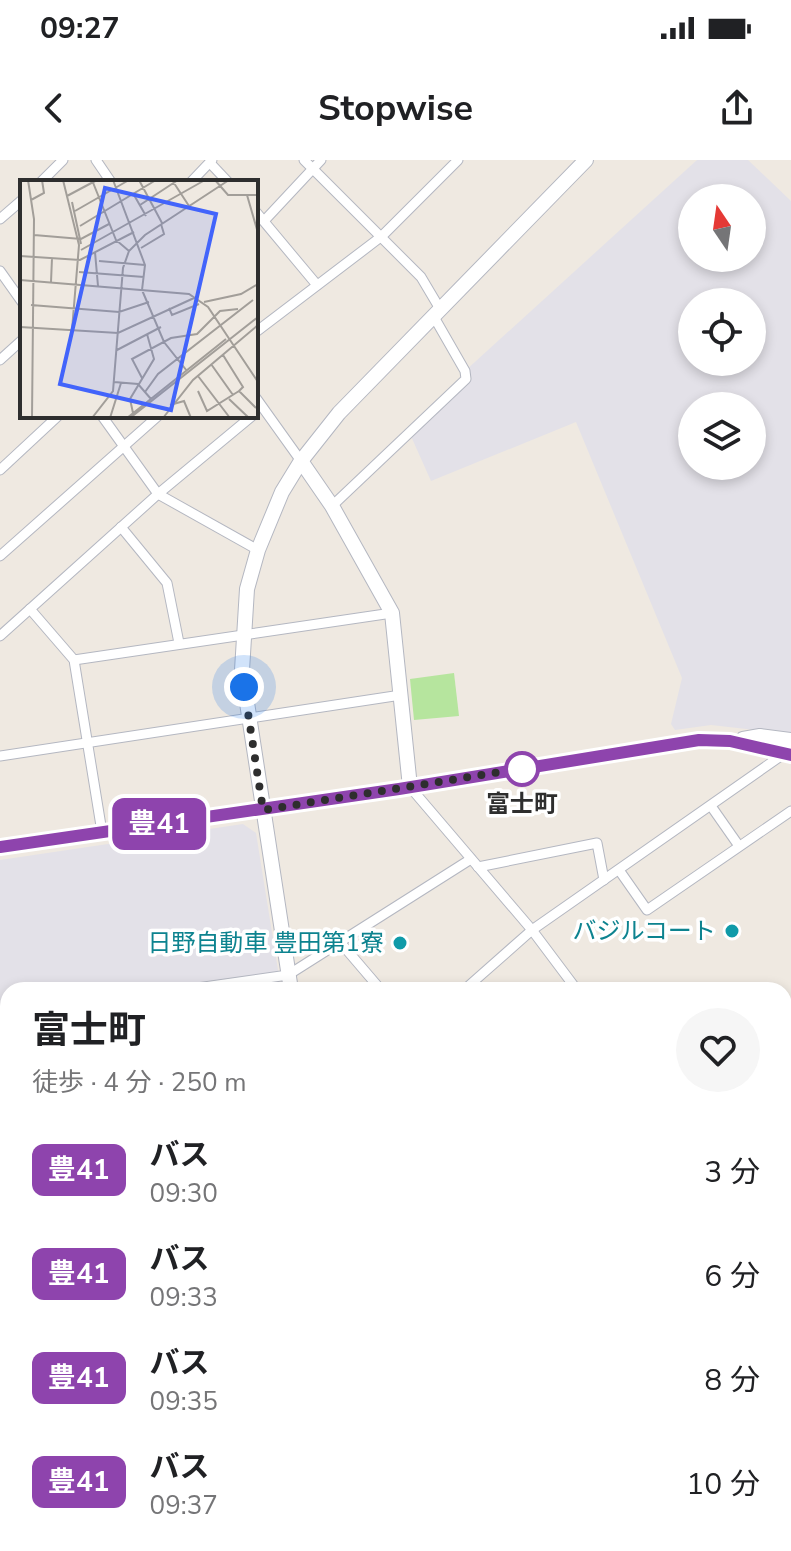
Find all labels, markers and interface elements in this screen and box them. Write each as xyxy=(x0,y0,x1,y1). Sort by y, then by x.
text: 09:27 xyxy=(40,8,119,49)
text: Stopwise xyxy=(318,84,473,133)
icon: back xyxy=(32,86,76,130)
icon: share xyxy=(715,86,759,130)
inset map xyxy=(20,180,258,418)
north arrow xyxy=(678,184,766,272)
map controls xyxy=(678,184,766,480)
button: locate xyxy=(678,288,766,376)
button: layers xyxy=(678,392,766,480)
your location xyxy=(224,667,264,707)
marker: 富士町 xyxy=(505,752,539,786)
place label: 富士町 xyxy=(486,788,558,820)
line badge: 豊41 xyxy=(113,798,205,850)
text: 豊41 xyxy=(128,805,190,843)
place label: バジルコート xyxy=(572,915,716,947)
marker: バジルコート xyxy=(723,922,741,940)
place label: 日野自動車 豊田第1寮 xyxy=(147,927,384,959)
marker: 日野自動車 豊田第1寮 xyxy=(391,934,409,952)
text: 富士町 xyxy=(32,1005,146,1056)
button: heart xyxy=(676,1008,760,1092)
text: 徒歩 · 4 分 · 250 m xyxy=(32,1065,247,1100)
text: バス xyxy=(150,1135,210,1176)
text: 豊41 xyxy=(48,1151,110,1189)
text: 3 分 xyxy=(704,1152,760,1193)
text: 09:30 xyxy=(150,1176,218,1211)
text: バス xyxy=(150,1239,210,1280)
text: 豊41 xyxy=(48,1255,110,1293)
text: 6 分 xyxy=(704,1256,760,1297)
text: 09:33 xyxy=(150,1280,218,1315)
text: バス xyxy=(150,1343,210,1384)
text: 豊41 xyxy=(48,1359,110,1397)
text: 8 分 xyxy=(704,1360,760,1401)
text: 09:35 xyxy=(150,1384,218,1419)
text: バス xyxy=(150,1447,210,1488)
text: 豊41 xyxy=(48,1463,110,1501)
text: 10 分 xyxy=(686,1464,760,1505)
text: 09:37 xyxy=(150,1488,218,1523)

